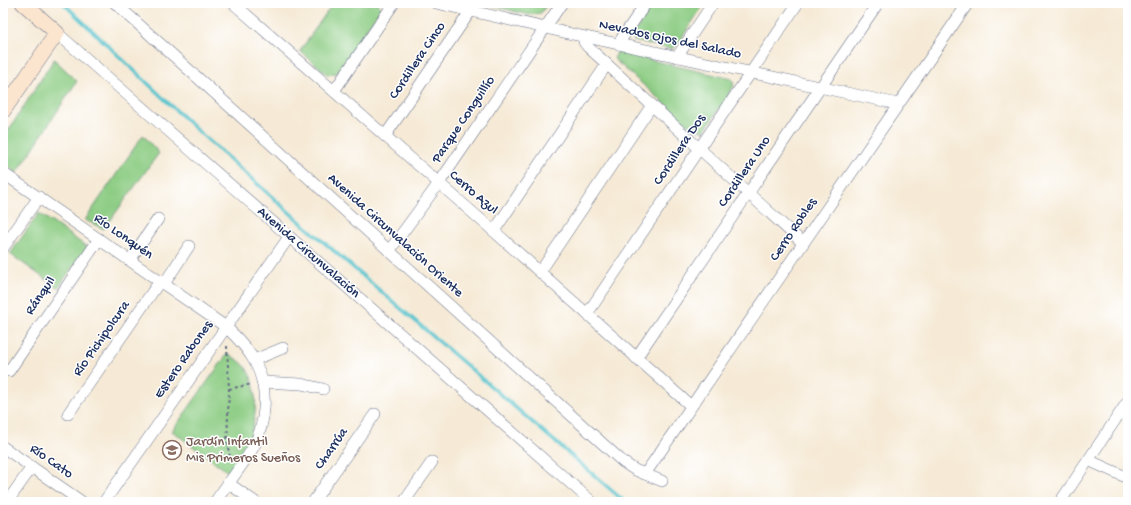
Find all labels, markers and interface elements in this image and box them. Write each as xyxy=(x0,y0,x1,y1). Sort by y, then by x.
street label: Nevados Ojos del Salado xyxy=(597,17,743,63)
street label: Cordillera Cinco xyxy=(386,19,450,103)
street label: Parque Conguillío xyxy=(428,73,499,168)
street label: Cordillera Dos xyxy=(650,111,710,189)
street label: Cordillera Uno xyxy=(715,133,775,211)
street label: Cerro Azul xyxy=(445,167,501,219)
street label: Avenida Circunvalación Oriente xyxy=(323,170,467,302)
street label: Cerro Robles xyxy=(767,194,822,265)
street label: Avenida Circunvalación xyxy=(253,204,363,303)
street label: Río Lonquén xyxy=(90,210,156,264)
street label: Ránquil xyxy=(22,273,60,319)
street label: Río Pichipolcura xyxy=(70,297,135,380)
street label: Estero Rabones xyxy=(151,317,218,402)
street label: Charrúa xyxy=(312,424,353,473)
place label: Jardín Infantil Mis Primeros Sueños xyxy=(186,434,301,467)
school or university icon: Jardín Infantil Mis Primeros Sueños xyxy=(161,439,183,461)
street label: Río Cato xyxy=(26,441,76,483)

